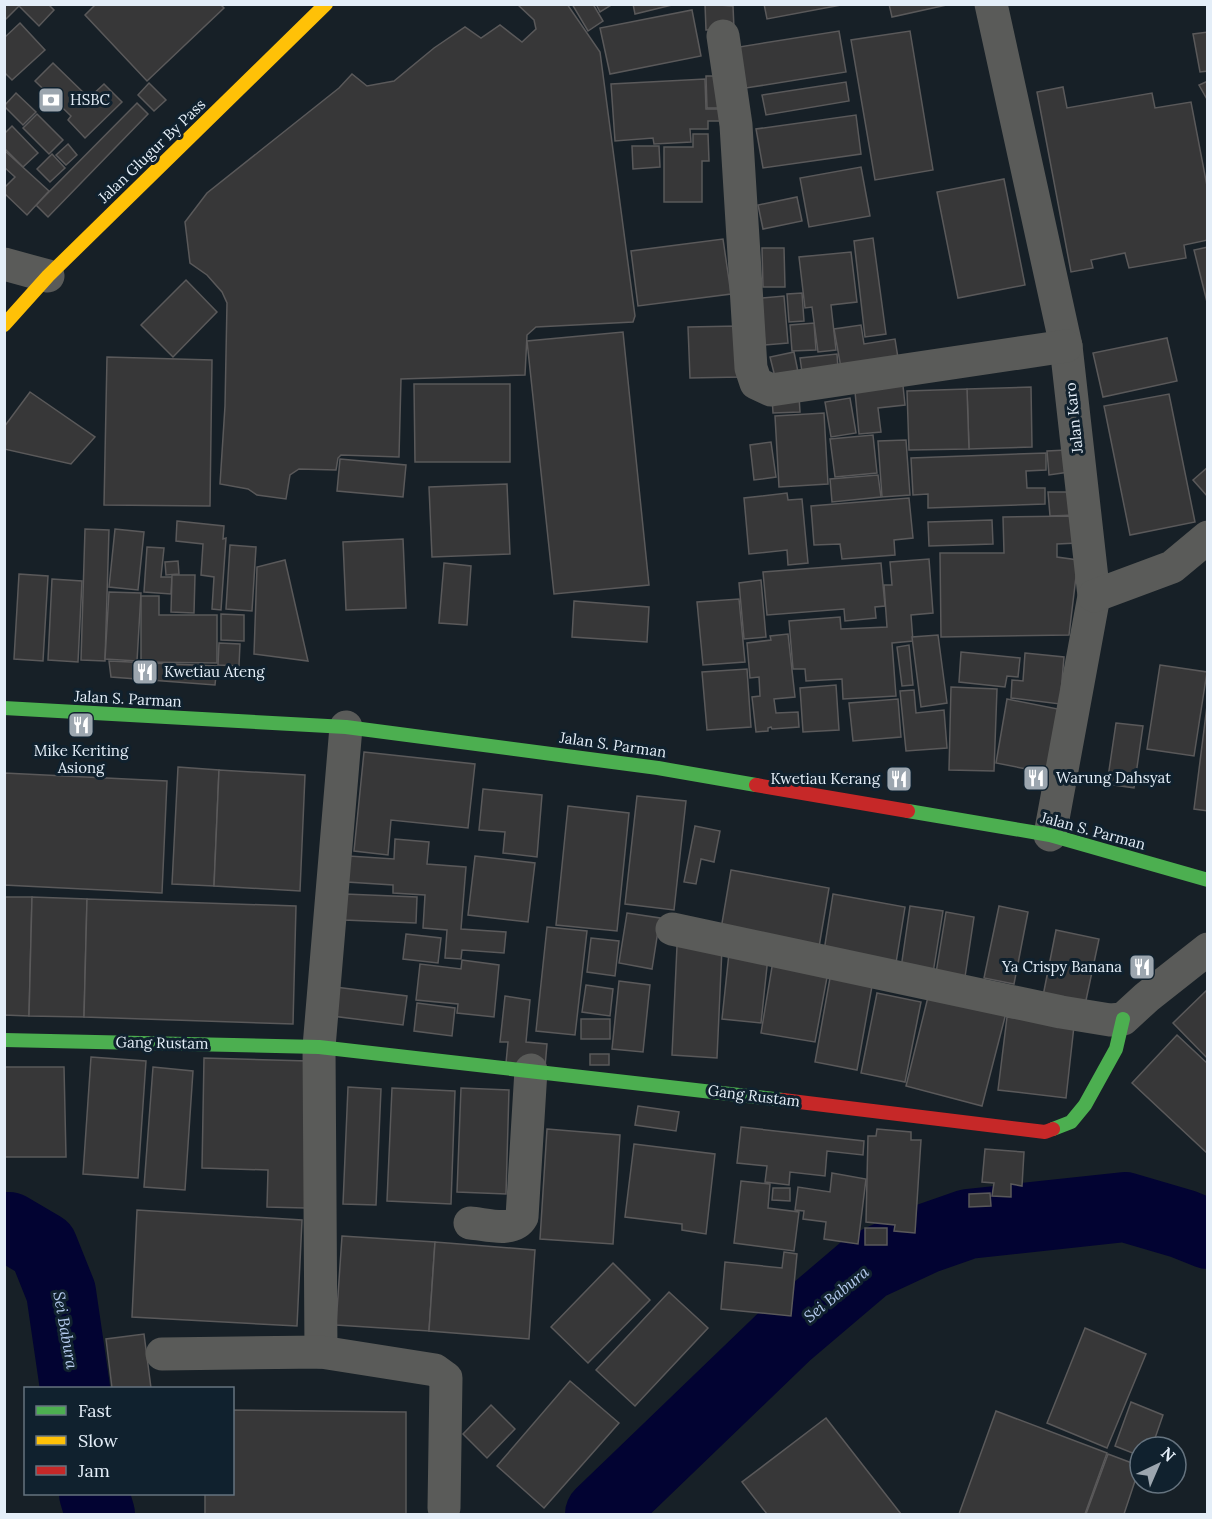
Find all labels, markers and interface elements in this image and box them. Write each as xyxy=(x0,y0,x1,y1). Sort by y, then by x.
bank icon: HSBC xyxy=(36,85,66,115)
place label: HSBC xyxy=(70,90,111,109)
street label: Jalan Glugur By Pass xyxy=(93,95,209,207)
street label: Jalan Karo xyxy=(1060,381,1087,455)
restaurant icon: Kwetiau Ateng xyxy=(130,657,160,687)
place label: Kwetiau Ateng xyxy=(164,662,265,681)
street label: Jalan S. Parman xyxy=(73,686,182,711)
restaurant icon: Mike Keriting Asiong xyxy=(66,710,96,740)
street label: Jalan S. Parman xyxy=(557,727,668,761)
place label: Mike Keriting Asiong xyxy=(34,741,129,777)
restaurant icon: Warung Dahsyat xyxy=(1021,763,1051,793)
restaurant icon: Kwetiau Kerang xyxy=(884,764,914,794)
place label: Warung Dahsyat xyxy=(1056,768,1171,787)
place label: Kwetiau Kerang xyxy=(770,769,881,788)
street label: Jalan S. Parman xyxy=(1038,807,1148,854)
restaurant icon: Ya Crispy Banana xyxy=(1127,952,1157,982)
place label: Ya Crispy Banana xyxy=(1001,957,1122,976)
street label: Gang Rustam xyxy=(115,1032,209,1053)
street label: Gang Rustam xyxy=(707,1080,801,1111)
water label: Sei Babura xyxy=(799,1261,873,1326)
water label: Sei Babura xyxy=(49,1290,83,1370)
legend xyxy=(24,1387,234,1495)
text: Fast xyxy=(78,1399,112,1422)
text: Slow xyxy=(78,1429,118,1452)
north arrow xyxy=(1128,1435,1188,1495)
text: N xyxy=(1157,1443,1180,1466)
text: Jam xyxy=(77,1459,110,1482)

